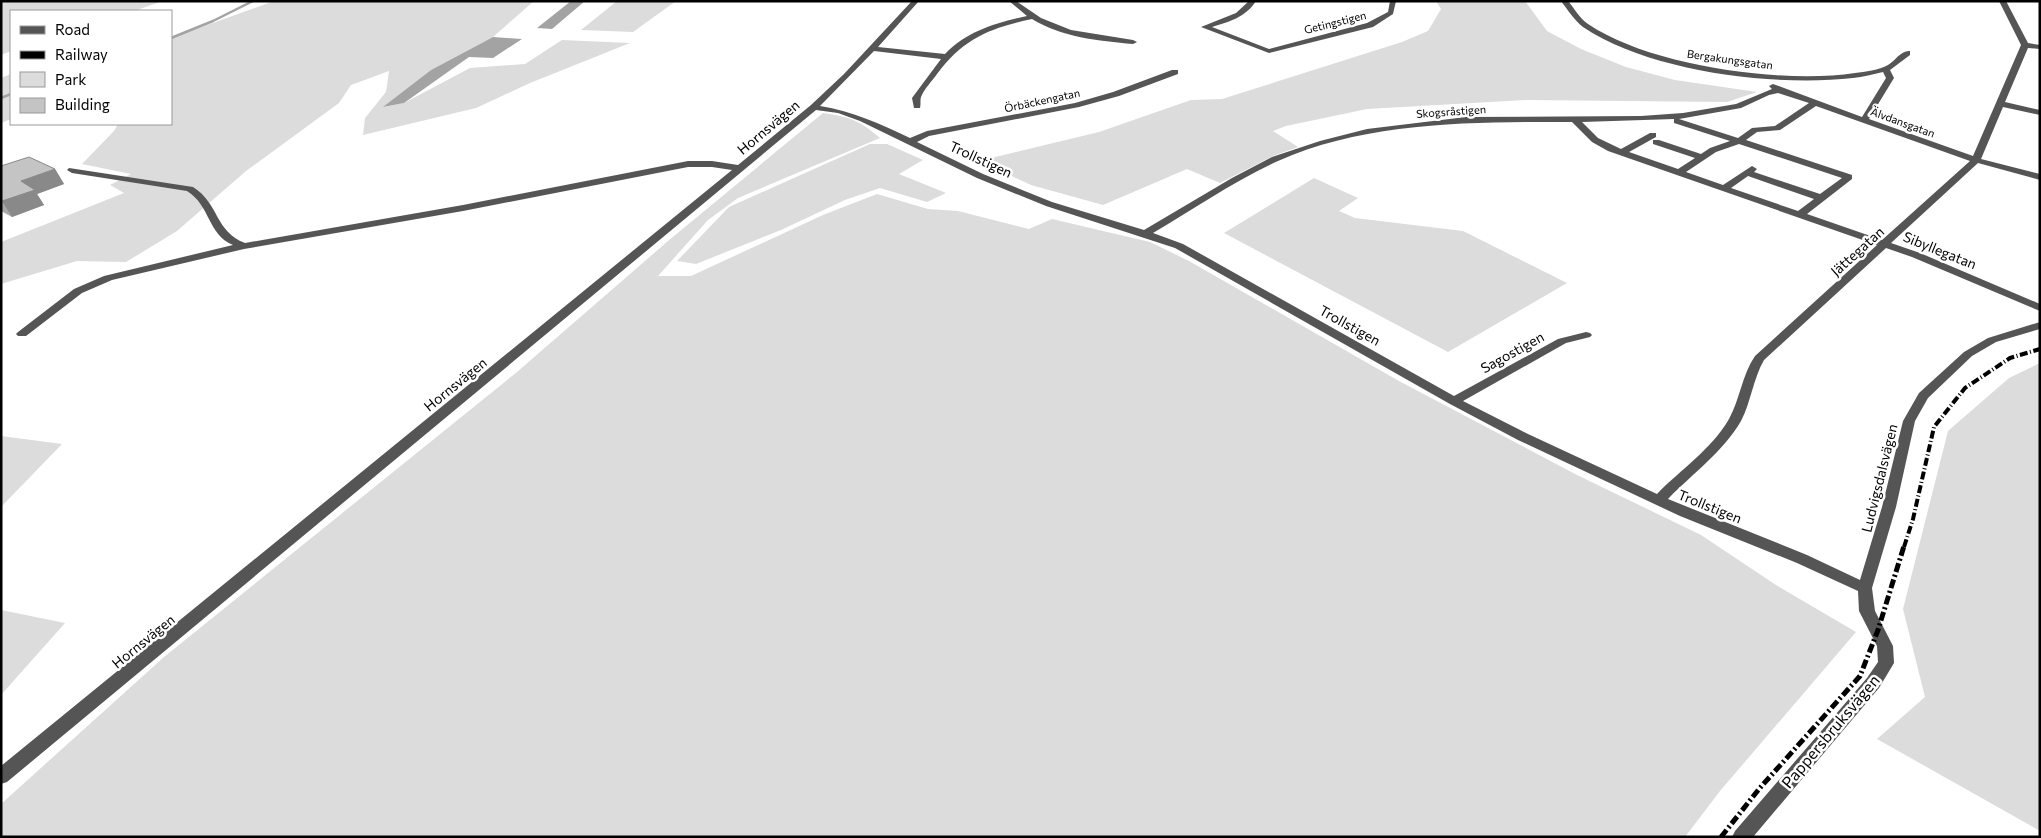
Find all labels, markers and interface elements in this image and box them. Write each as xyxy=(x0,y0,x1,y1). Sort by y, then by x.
street label: Getingstigen xyxy=(1303,8,1367,36)
legend xyxy=(10,10,172,125)
text: Road xyxy=(55,20,90,38)
text: Railway xyxy=(55,45,108,63)
street label: Bergakungsgatan xyxy=(1686,47,1774,71)
text: Park xyxy=(55,70,86,88)
street label: Örbäckengatan xyxy=(1003,85,1081,114)
text: Building xyxy=(55,95,110,113)
street label: Hornsvägen xyxy=(733,96,803,158)
street label: Skogsråstigen xyxy=(1416,102,1486,120)
street label: Älvdansgatan xyxy=(1869,103,1937,140)
street label: Trollstigen xyxy=(947,137,1015,181)
street label: Jättegatan xyxy=(1827,223,1887,279)
street label: Sibyllegatan xyxy=(1901,228,1979,272)
street label: Trollstigen xyxy=(1317,301,1383,349)
street label: Sagostigen xyxy=(1477,328,1547,376)
street label: Hornsvägen xyxy=(420,354,490,414)
street label: Ludvigsdalsvägen xyxy=(1857,422,1901,534)
street label: Trollstigen xyxy=(1676,486,1744,526)
street label: Hornsvägen xyxy=(108,611,178,671)
street label: Pappersbruksvägen xyxy=(1777,670,1883,792)

